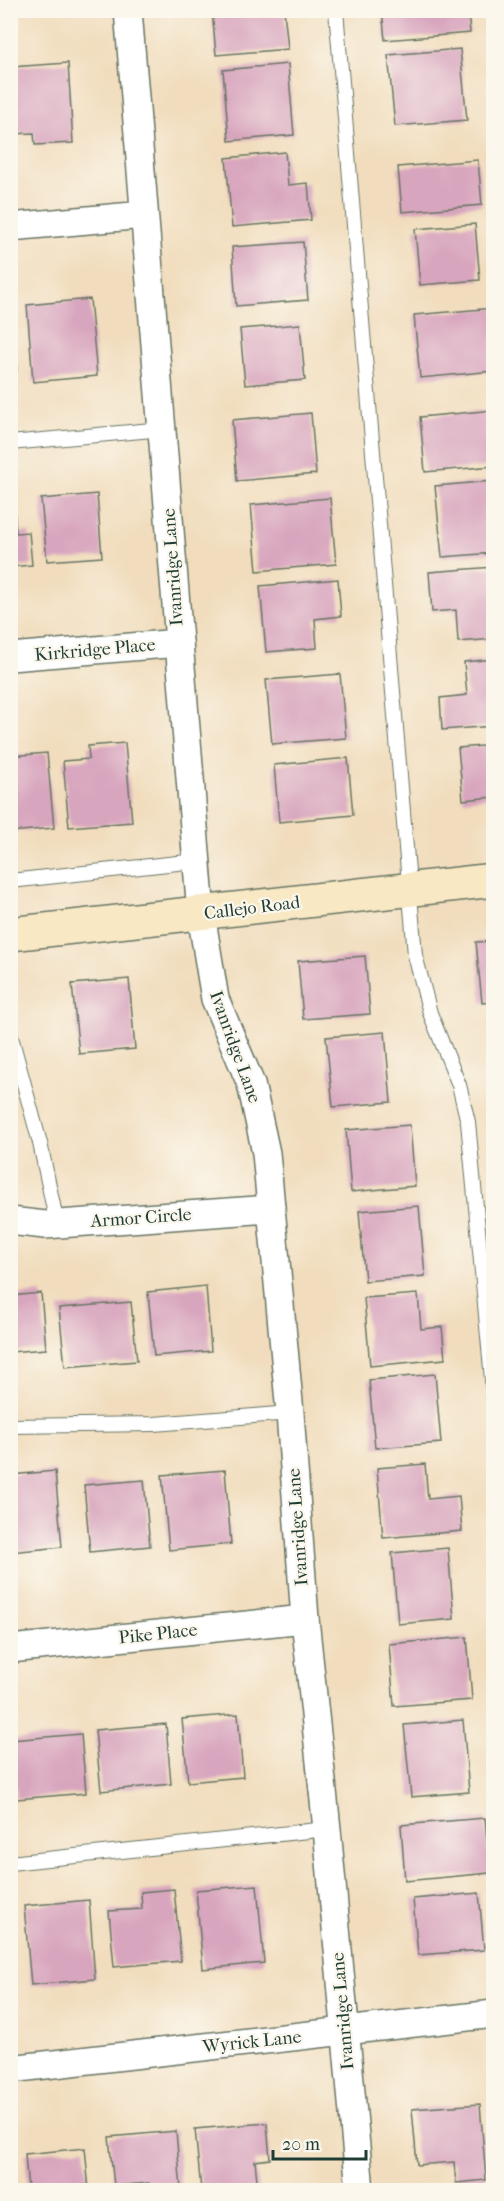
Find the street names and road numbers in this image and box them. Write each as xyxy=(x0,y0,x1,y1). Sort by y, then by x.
street label: Ivanridge Lane xyxy=(158,507,188,626)
street label: Kirkridge Place xyxy=(34,634,156,666)
street label: Callejo Road xyxy=(203,892,302,924)
street label: Ivanridge Lane xyxy=(205,988,265,1106)
street label: Armor Circle xyxy=(89,1204,192,1232)
street label: Ivanridge Lane xyxy=(283,1467,313,1586)
street label: Pike Place xyxy=(118,1619,198,1649)
street label: Ivanridge Lane xyxy=(327,1951,359,2071)
street label: Wyrick Lane xyxy=(201,2026,303,2058)

